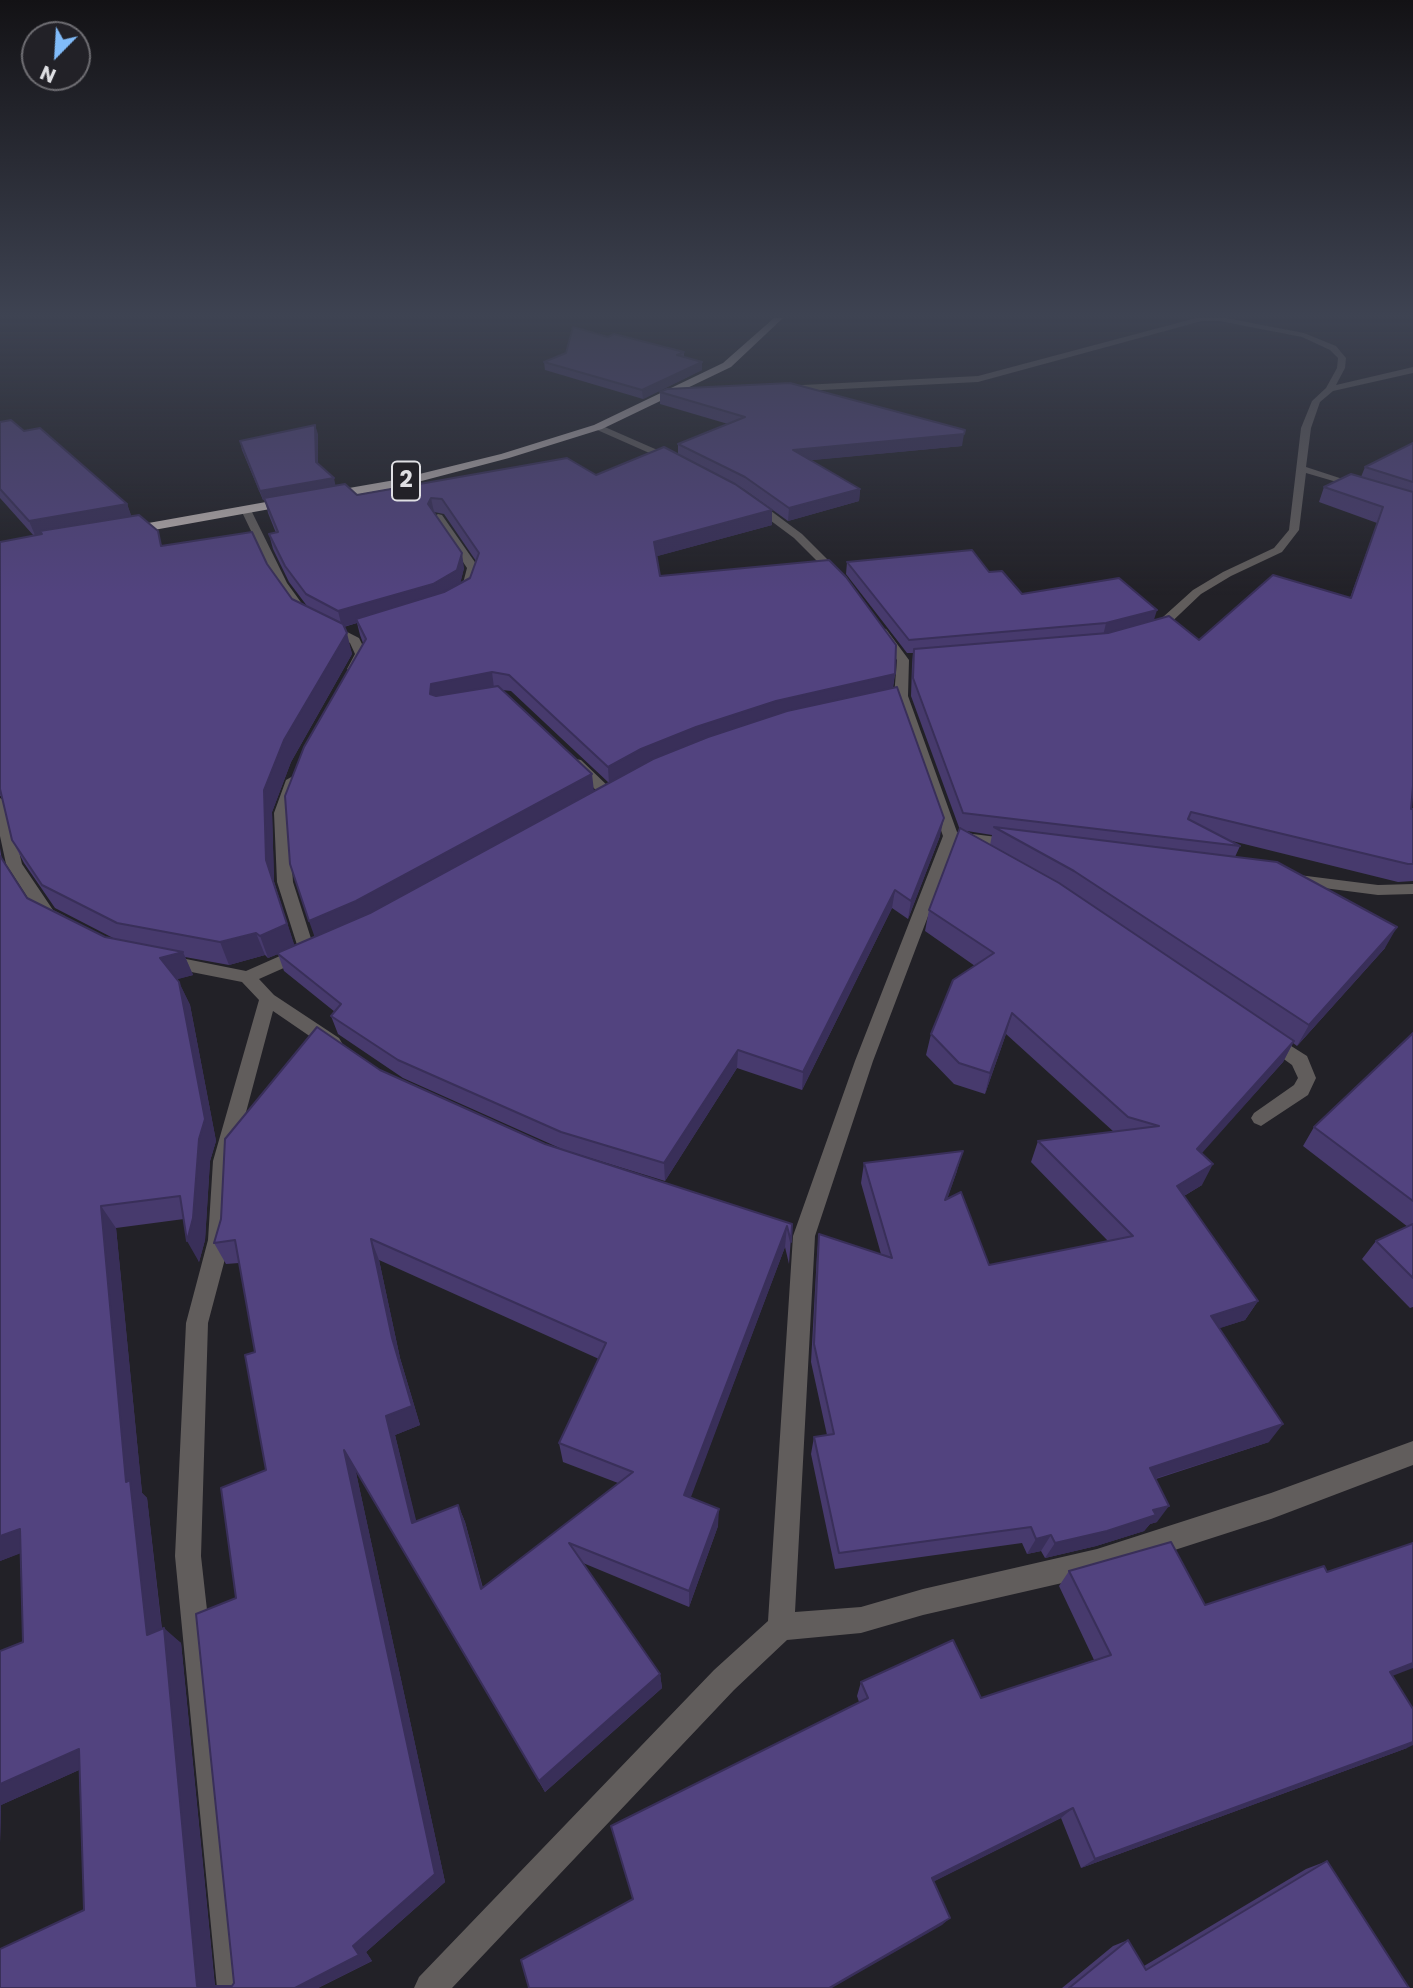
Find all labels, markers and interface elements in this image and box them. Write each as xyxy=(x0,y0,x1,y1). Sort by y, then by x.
north arrow xyxy=(21,21,91,91)
text: N xyxy=(36,59,60,89)
road number: 2 xyxy=(392,461,420,500)

